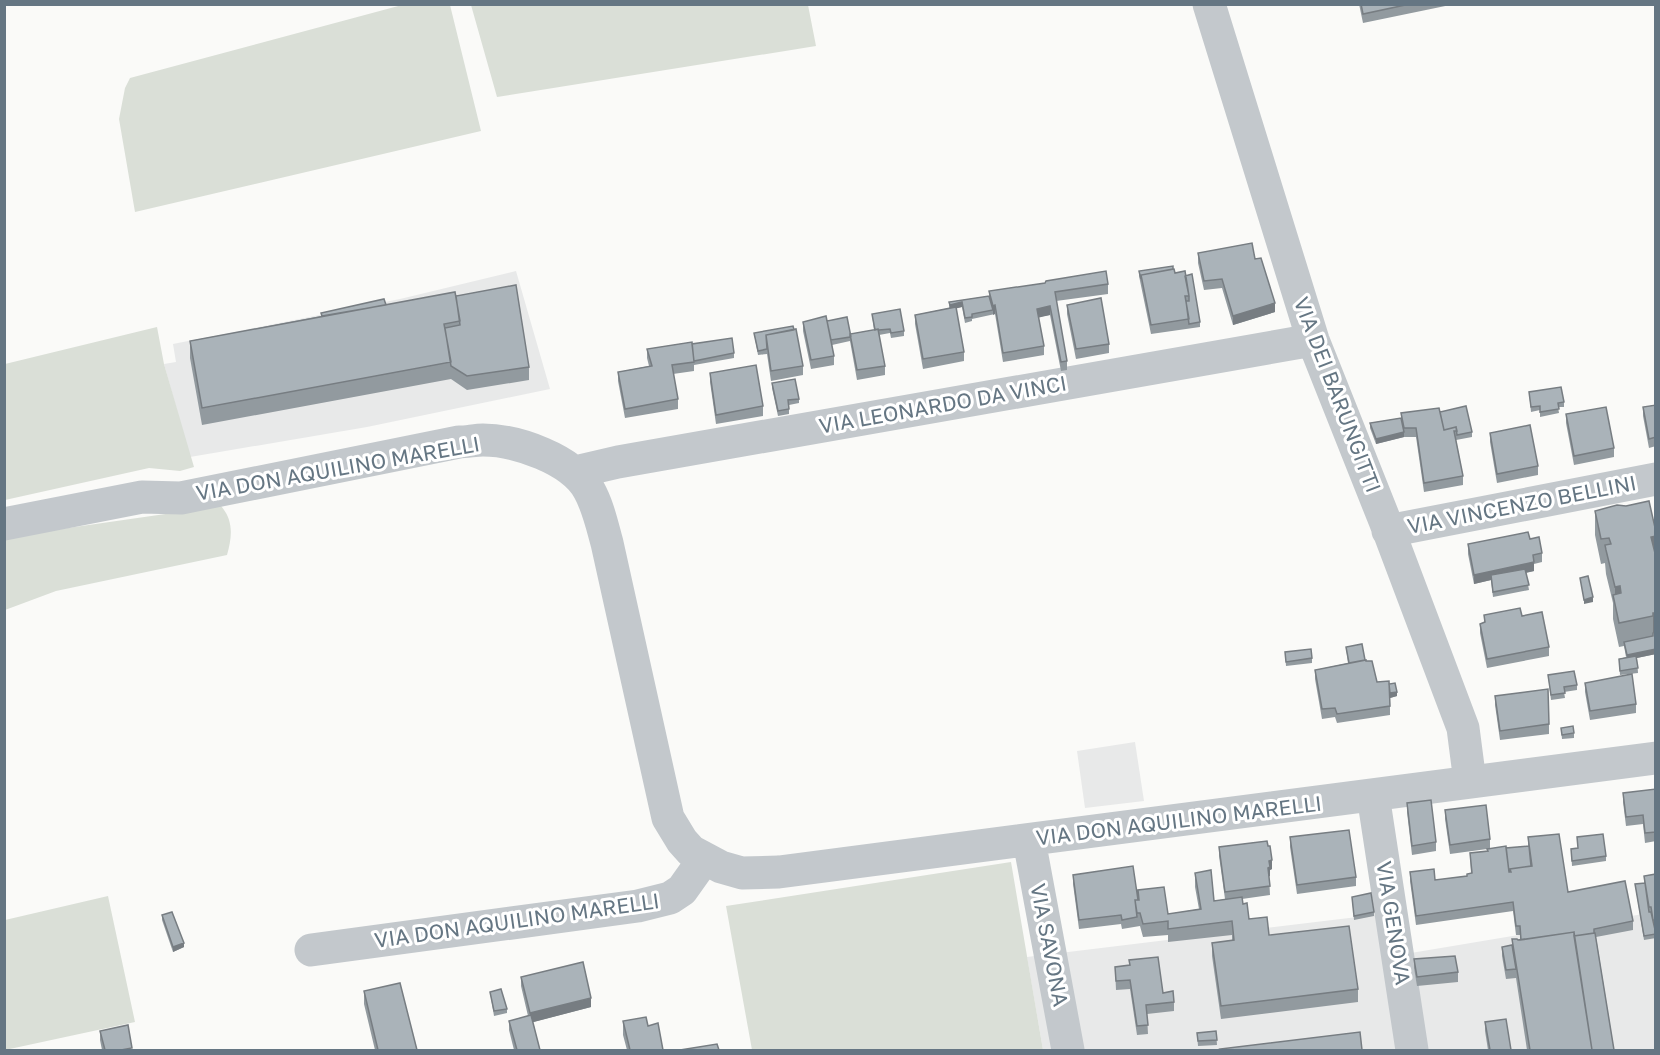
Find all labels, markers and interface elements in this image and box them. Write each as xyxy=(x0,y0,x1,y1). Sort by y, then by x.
street label: VIA DEI BARUNGITTI xyxy=(1289,293,1387,496)
street label: VIA LEONARDO DA VINCI xyxy=(817,369,1069,439)
street label: VIA DON AQUILINO MARELLI xyxy=(194,430,482,506)
street label: VIA VINCENZO BELLINI xyxy=(1405,469,1639,539)
street label: VIA DON AQUILINO MARELLI xyxy=(1035,790,1323,850)
street label: VIA GENOVA xyxy=(1371,859,1417,987)
street label: VIA SAVONA xyxy=(1025,881,1075,1008)
street label: VIA DON AQUILINO MARELLI xyxy=(373,887,661,953)

